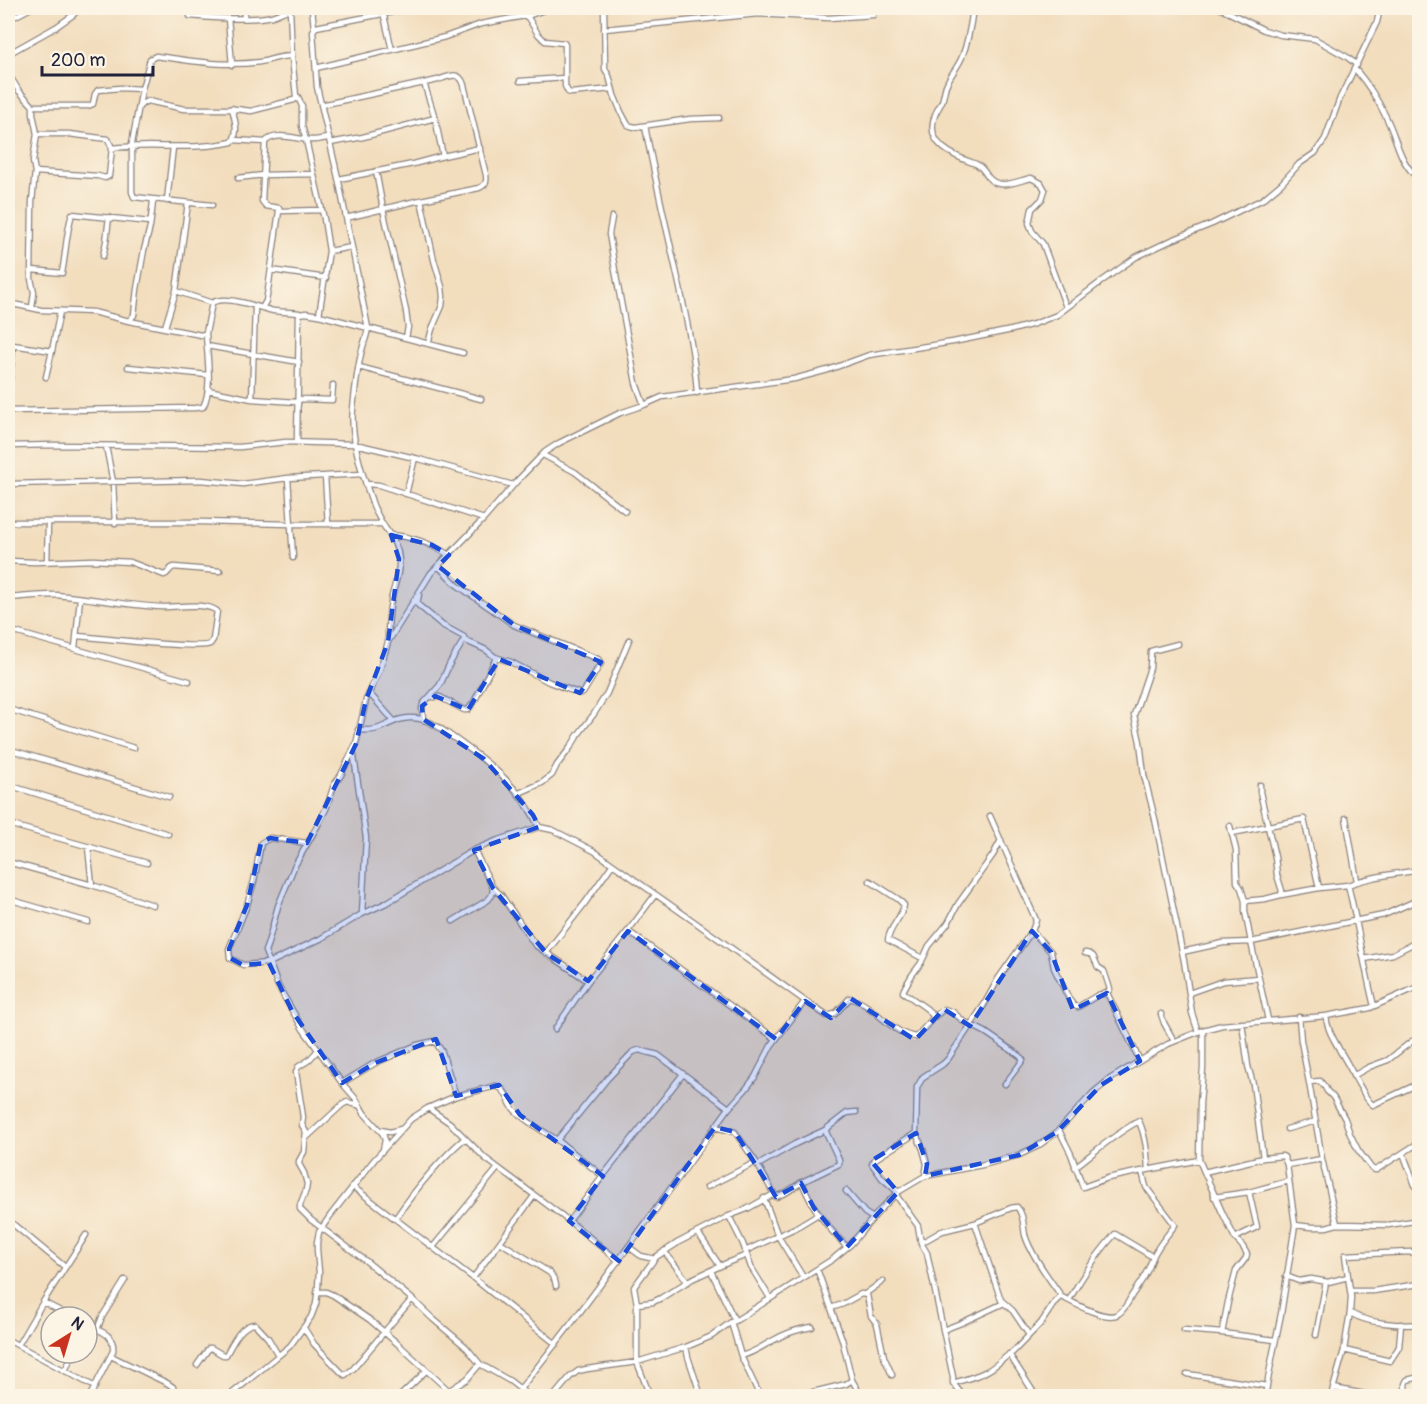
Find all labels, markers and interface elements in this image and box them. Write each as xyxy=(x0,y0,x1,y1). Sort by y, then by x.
scale bar xyxy=(42,39,153,77)
text: 200 m xyxy=(51,49,106,72)
north arrow xyxy=(39,1305,99,1365)
text: N xyxy=(67,1313,88,1335)

